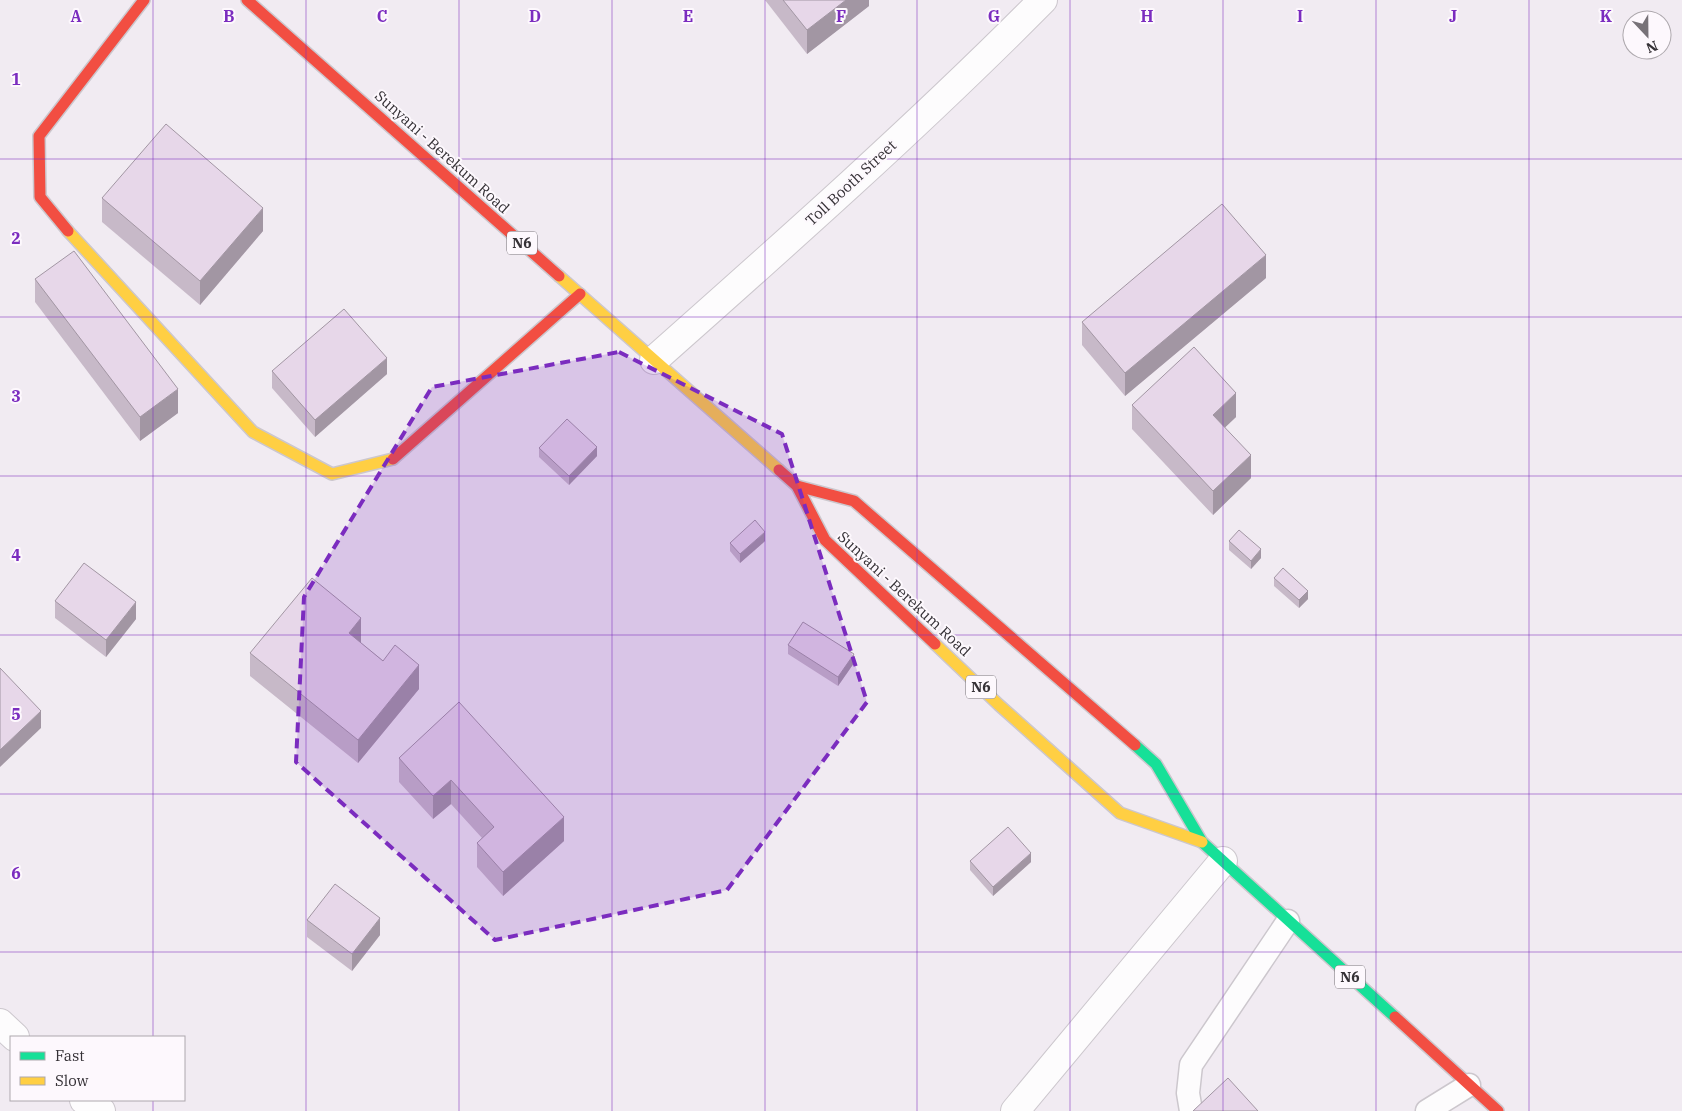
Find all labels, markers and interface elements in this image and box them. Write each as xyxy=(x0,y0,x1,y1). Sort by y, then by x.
text: A xyxy=(70,6,82,26)
text: B xyxy=(223,6,235,26)
text: C xyxy=(377,6,387,26)
text: D xyxy=(529,6,541,26)
text: E xyxy=(683,6,693,26)
text: F xyxy=(836,6,846,26)
text: G xyxy=(988,6,1000,26)
text: H xyxy=(1141,6,1154,26)
text: I xyxy=(1297,6,1303,26)
text: J xyxy=(1449,6,1457,26)
text: K xyxy=(1600,6,1613,26)
north arrow xyxy=(1622,10,1672,60)
text: N xyxy=(1643,37,1660,57)
text: 1 xyxy=(11,69,21,89)
street label: Sunyani - Berekum Road xyxy=(371,86,514,217)
street label: Toll Booth Street xyxy=(801,136,900,230)
text: 2 xyxy=(11,228,21,248)
road number: N6 xyxy=(507,232,537,254)
text: 3 xyxy=(11,386,21,406)
street label: Sunyani - Berekum Road xyxy=(834,527,975,660)
text: 4 xyxy=(11,545,21,565)
road number: N6 xyxy=(966,676,996,699)
text: 5 xyxy=(11,704,21,724)
text: 6 xyxy=(11,863,21,883)
road number: N6 xyxy=(1335,966,1365,989)
legend xyxy=(10,1036,185,1101)
text: Fast xyxy=(55,1046,85,1065)
text: Slow xyxy=(55,1071,89,1090)

